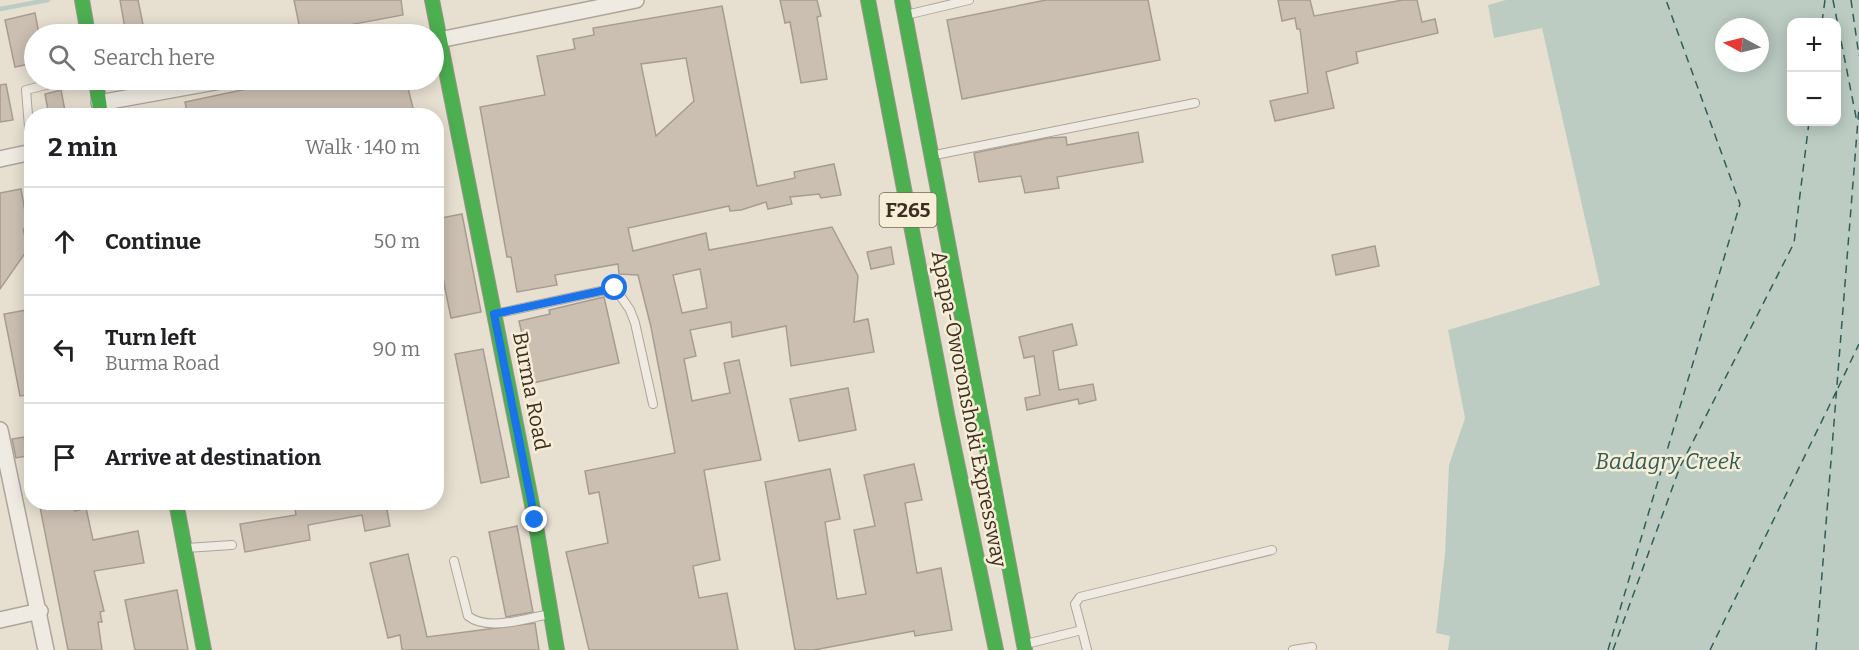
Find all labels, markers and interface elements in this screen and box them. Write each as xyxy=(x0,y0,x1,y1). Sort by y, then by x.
north arrow xyxy=(1715,18,1769,72)
map controls xyxy=(1787,18,1841,126)
button: + xyxy=(1787,18,1841,72)
search box xyxy=(24,24,444,90)
icon: search xyxy=(45,41,78,74)
text: Search here xyxy=(93,44,215,71)
button: − xyxy=(1787,72,1841,126)
text: 2 min xyxy=(48,132,117,163)
text: Walk · 140 m xyxy=(305,135,420,159)
road number: F265 xyxy=(880,193,936,227)
icon: ahead xyxy=(48,225,81,258)
text: Continue xyxy=(105,228,201,255)
text: 50 m xyxy=(373,229,420,253)
street label: Apapa-Oworonshoki Expressway xyxy=(926,249,1013,570)
route start xyxy=(601,274,627,300)
text: Turn left xyxy=(105,324,197,351)
street label: Burma Road xyxy=(507,329,555,453)
icon: left xyxy=(48,333,81,366)
text: 90 m xyxy=(372,337,420,361)
text: Burma Road xyxy=(105,351,220,375)
icon: arrive xyxy=(48,441,81,474)
text: Arrive at destination xyxy=(105,444,321,471)
water label: Badagry Creek xyxy=(1595,448,1742,475)
route end xyxy=(521,506,547,532)

